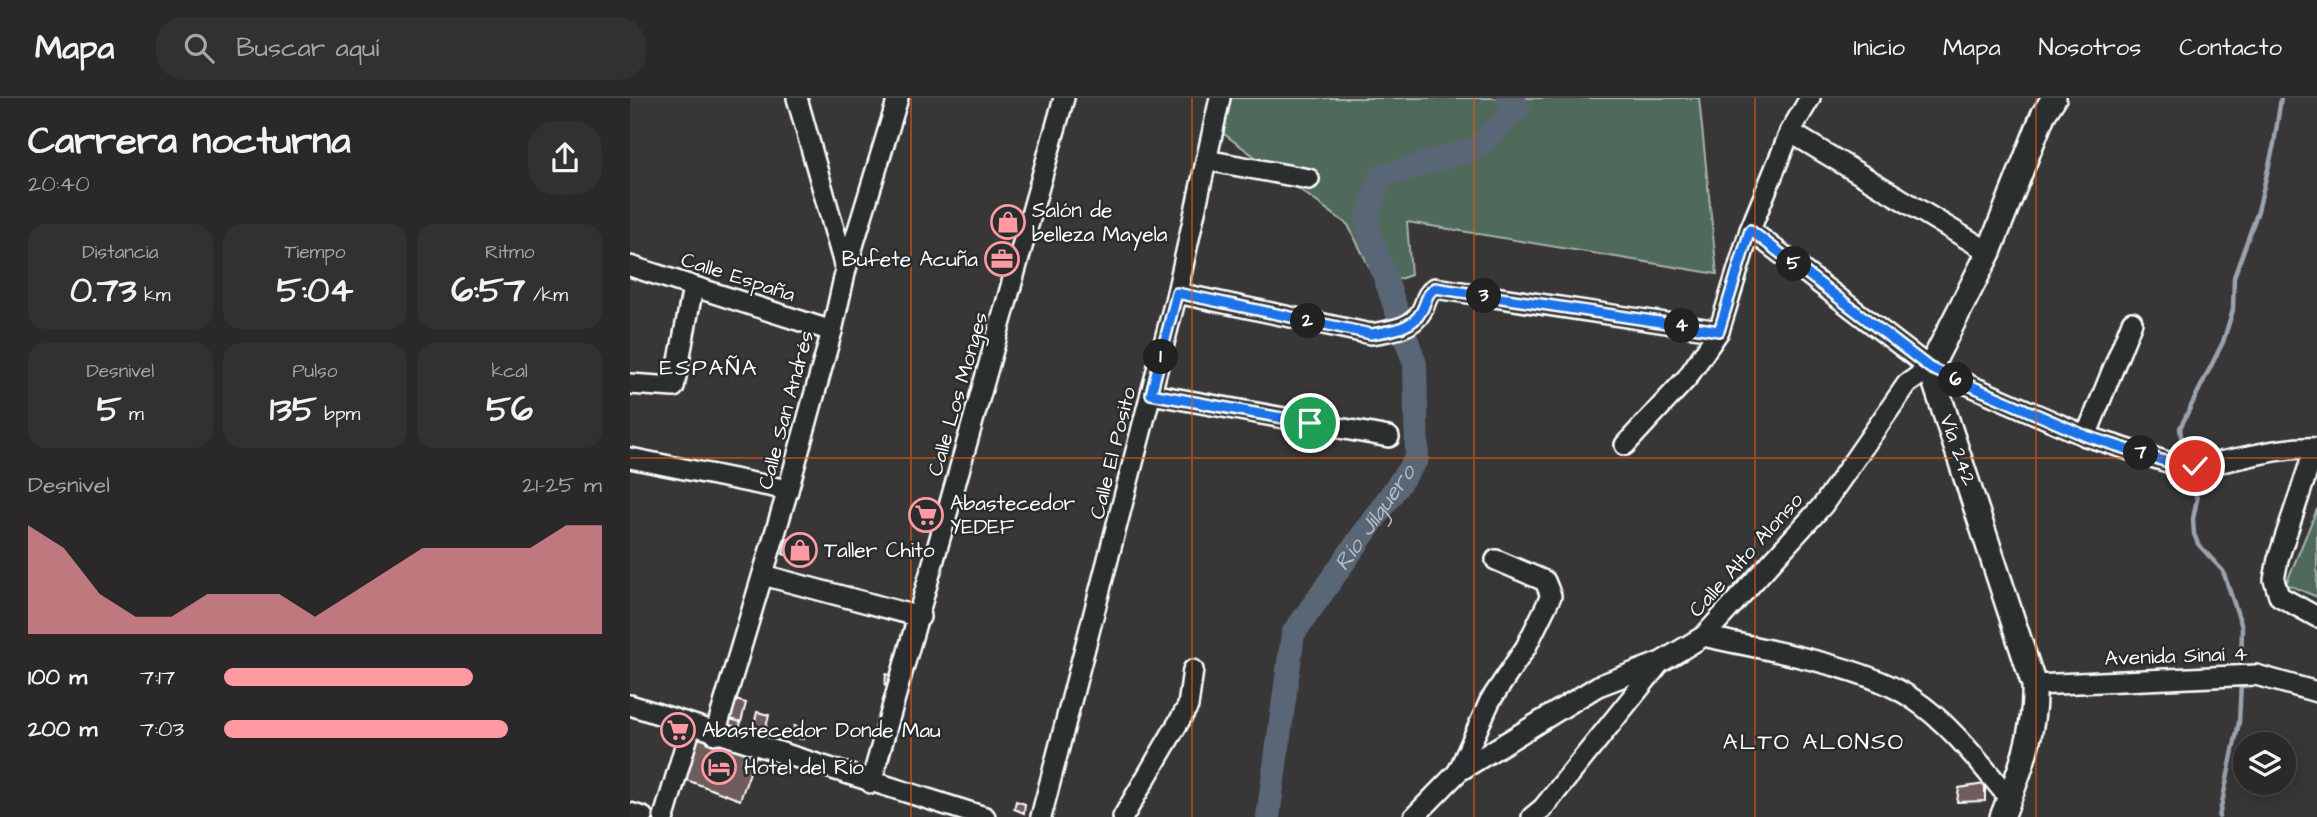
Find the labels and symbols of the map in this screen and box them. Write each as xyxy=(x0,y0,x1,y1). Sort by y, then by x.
place label: Salón de belleza Mayela xyxy=(1032,196,1168,251)
shop icon: Salón de belleza Mayela xyxy=(989,203,1027,241)
office icon: Bufete Acuña xyxy=(983,240,1021,278)
street label: Calle España xyxy=(677,245,799,310)
place label: Bufete Acuña xyxy=(842,245,978,274)
pin: 5 xyxy=(1776,246,1812,282)
pin: 3 xyxy=(1466,278,1502,314)
pin: 2 xyxy=(1290,304,1326,339)
street label: Calle Los Monges xyxy=(921,308,997,480)
pin: 4 xyxy=(1664,308,1700,344)
street label: Calle San Andrés xyxy=(751,327,821,493)
pin: 1 xyxy=(1144,340,1178,374)
district label: ESPAÑA xyxy=(660,352,758,384)
pin: 6 xyxy=(1938,362,1974,398)
street label: Calle El Posito xyxy=(1083,384,1143,522)
pin xyxy=(1280,393,1340,453)
street label: Vía 242 xyxy=(1932,410,1984,490)
pin: 7 xyxy=(2124,436,2158,470)
pin xyxy=(2165,436,2225,496)
water label: Río Jilguero xyxy=(1326,457,1425,577)
street label: Calle Alto Alonso xyxy=(1682,486,1810,624)
place label: Abastecedor YEDEF xyxy=(950,489,1076,542)
supermarket icon: Abastecedor YEDEF xyxy=(907,496,945,534)
shop icon: Taller Chito xyxy=(781,531,819,569)
place label: Taller Chito xyxy=(824,536,935,565)
street label: Avenida Sinaí 4 xyxy=(2104,639,2248,673)
supermarket icon: Abastecedor Donde Mau xyxy=(659,711,697,749)
place label: Abastecedor Donde Mau xyxy=(702,716,941,745)
district label: ALTO ALONSO xyxy=(1723,726,1905,758)
hotel icon: Hotel del Río xyxy=(700,748,738,786)
place label: Hotel del Río xyxy=(744,753,864,782)

